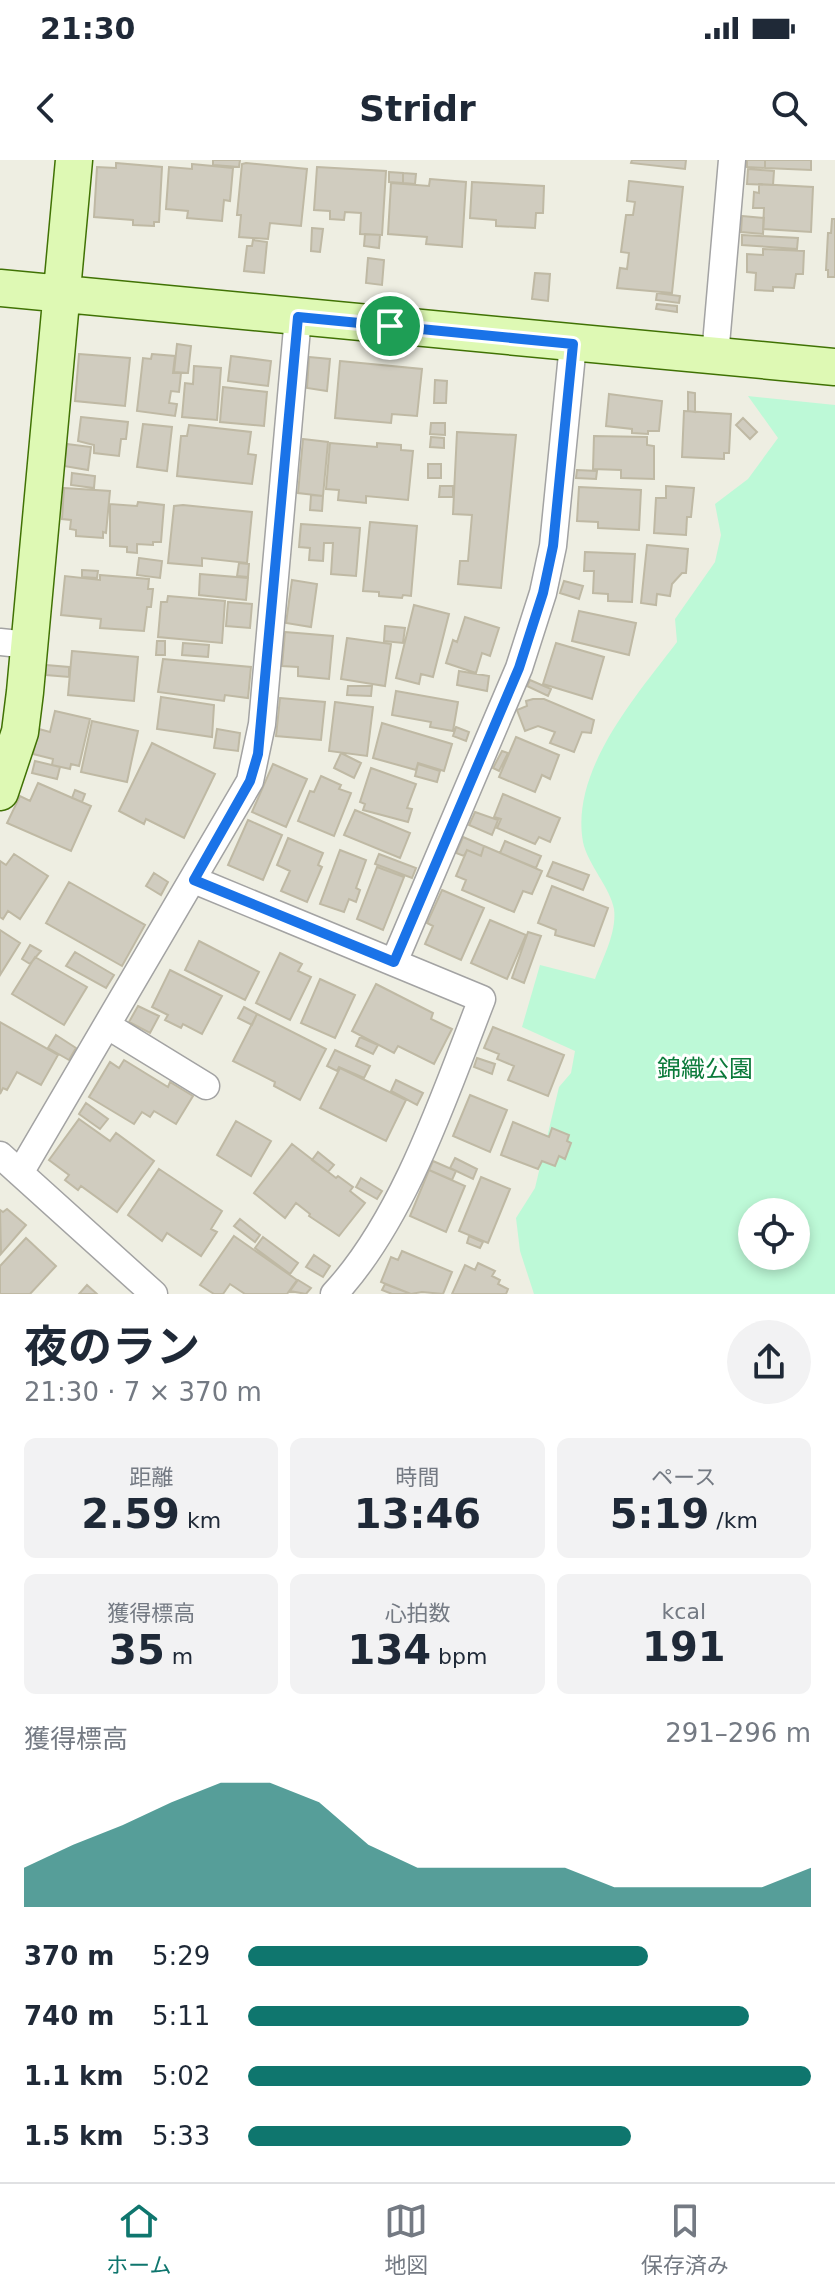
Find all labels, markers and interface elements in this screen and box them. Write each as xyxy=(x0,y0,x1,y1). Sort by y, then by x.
text: 21:30 xyxy=(40,11,136,46)
icon: back xyxy=(24,86,68,130)
icon: search xyxy=(767,86,811,130)
text: Stridr xyxy=(359,88,476,129)
pin xyxy=(356,292,424,360)
icon: arrive xyxy=(368,304,412,348)
park label: 錦織公園 xyxy=(657,1055,753,1083)
map controls xyxy=(738,1198,810,1270)
button: locate xyxy=(738,1198,810,1270)
button: share xyxy=(727,1320,811,1404)
text: 夜のラン xyxy=(24,1321,200,1372)
text: 21:30 · 7 × 370 m xyxy=(24,1377,262,1407)
text: 距離 xyxy=(129,1465,173,1490)
text: 時間 xyxy=(395,1465,440,1490)
text: ペース xyxy=(651,1465,716,1490)
text: 2.59 xyxy=(81,1491,180,1537)
text: 13:46 xyxy=(354,1491,481,1537)
text: 5:19 xyxy=(610,1491,709,1537)
text: km xyxy=(180,1508,221,1533)
text: /km xyxy=(709,1508,758,1533)
text: kcal xyxy=(662,1599,706,1624)
text: 獲得標高 xyxy=(107,1601,195,1626)
text: 心拍数 xyxy=(384,1601,451,1626)
text: 191 xyxy=(642,1624,726,1670)
text: 35 xyxy=(109,1627,165,1673)
text: 134 xyxy=(348,1627,431,1673)
text: m xyxy=(165,1644,193,1669)
text: bpm xyxy=(431,1644,487,1669)
text: 291–296 m xyxy=(665,1718,811,1748)
text: 獲得標高 xyxy=(24,1724,128,1754)
text: 370 m xyxy=(24,1941,114,1971)
text: 5:29 xyxy=(152,1941,210,1971)
text: 740 m xyxy=(24,2001,114,2031)
text: 5:11 xyxy=(152,2001,210,2031)
text: 1.1 km xyxy=(24,2061,124,2091)
text: 5:02 xyxy=(152,2061,210,2091)
text: 1.5 km xyxy=(24,2121,124,2151)
text: 5:33 xyxy=(152,2121,210,2151)
tab: ホーム xyxy=(106,2199,172,2279)
tab: 地図 xyxy=(384,2199,428,2279)
tab: 保存済み xyxy=(641,2199,729,2279)

